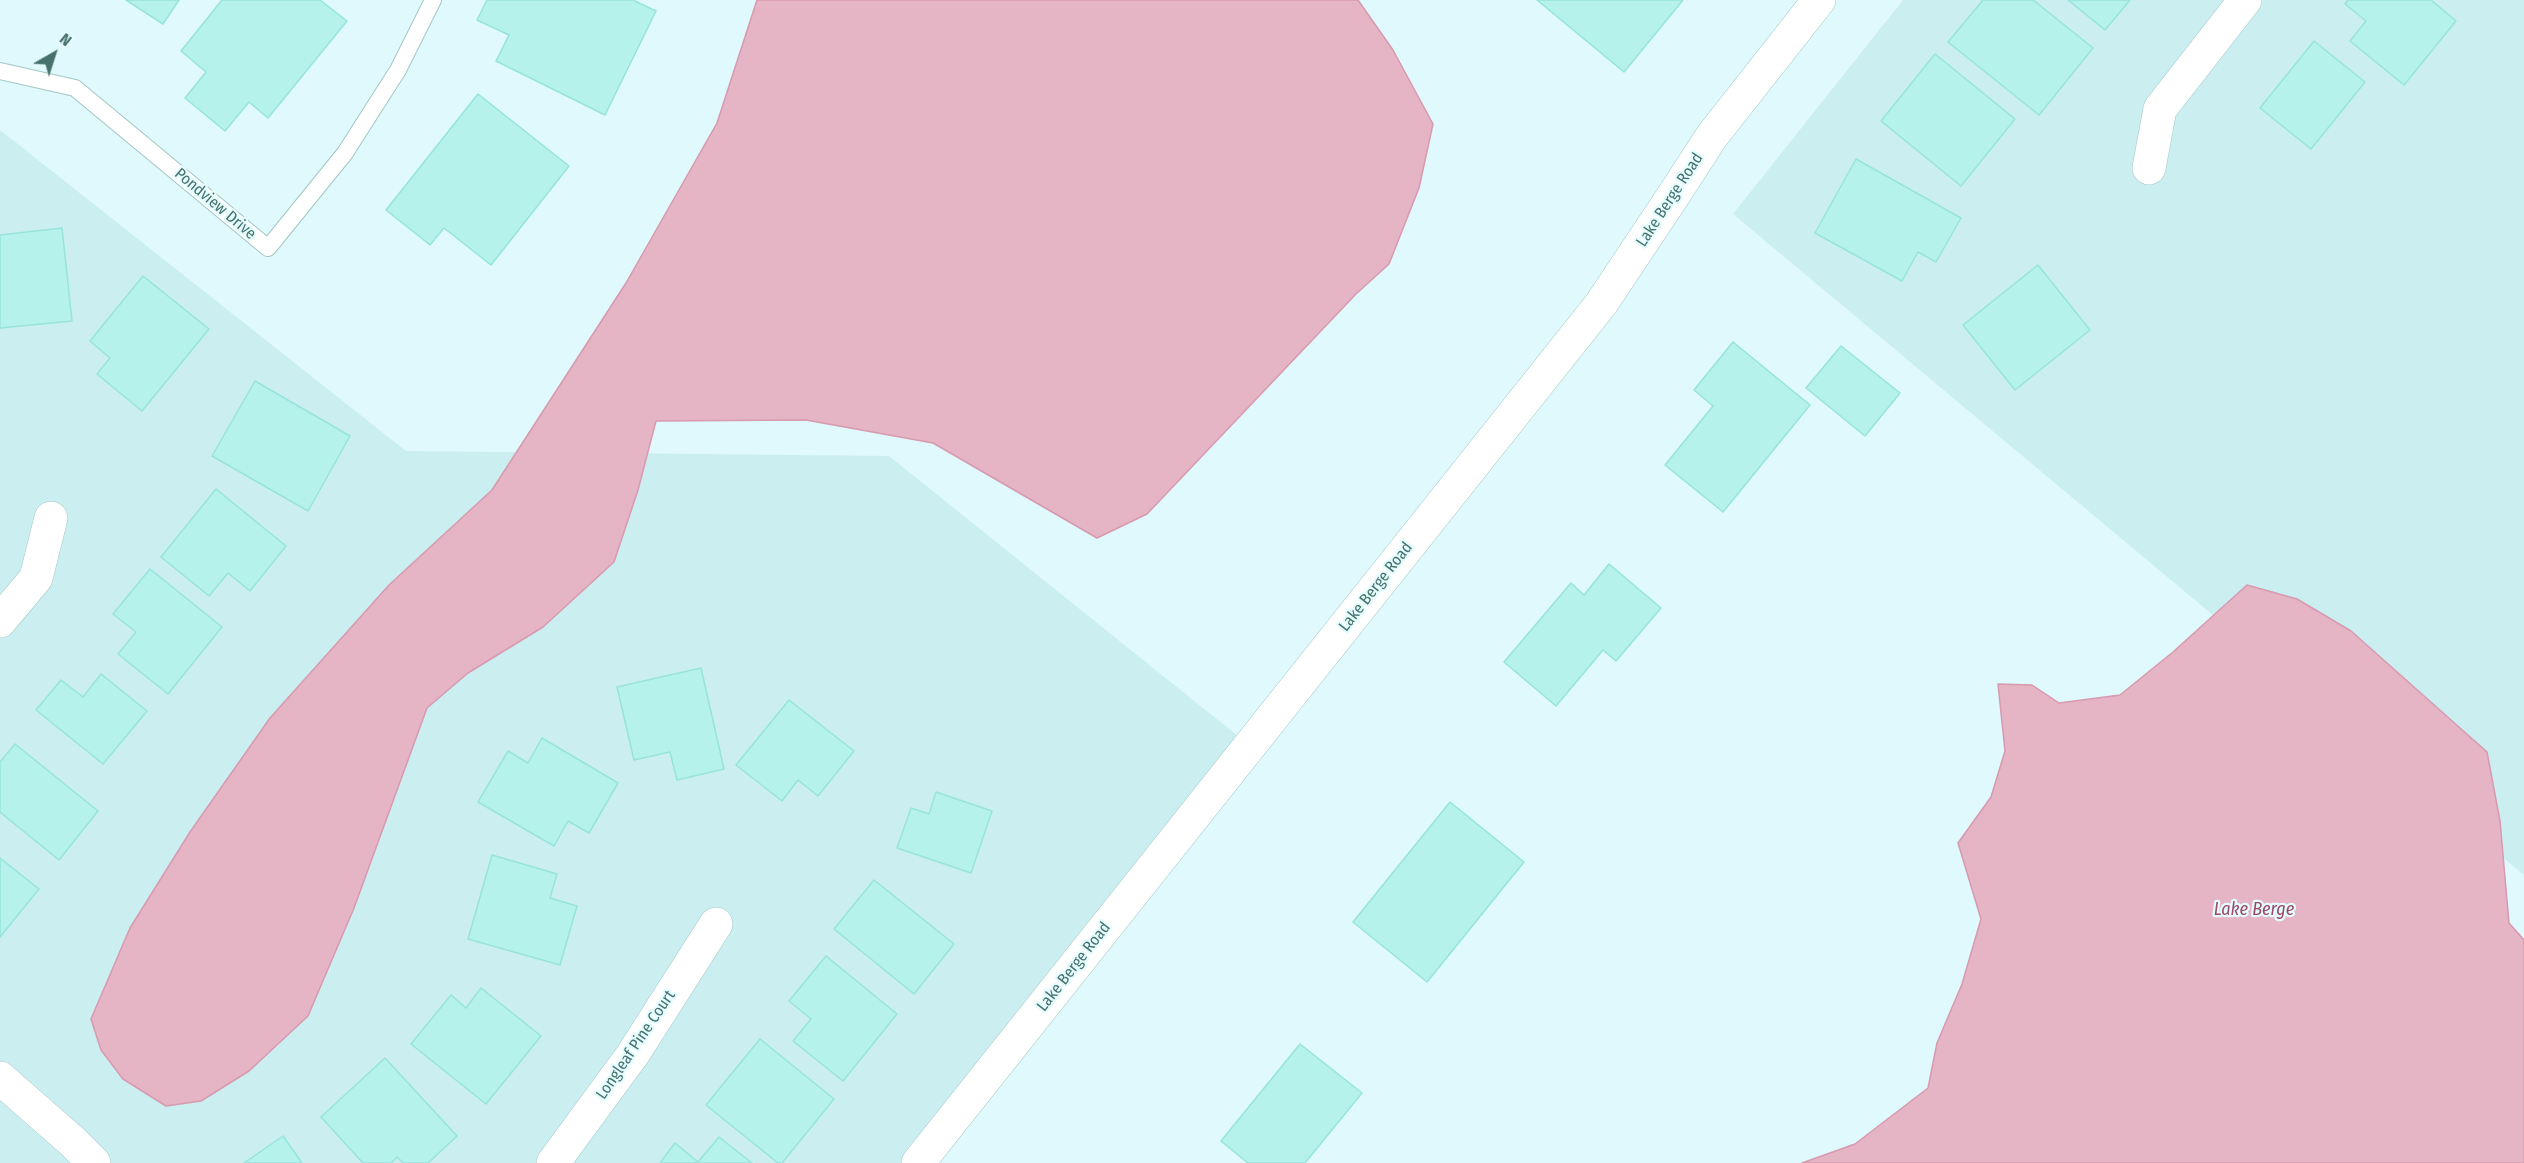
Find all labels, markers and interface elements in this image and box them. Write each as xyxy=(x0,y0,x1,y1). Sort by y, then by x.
north arrow xyxy=(24,24,84,84)
text: N xyxy=(56,29,75,50)
street label: Lake Berge Road xyxy=(1633,150,1707,250)
street label: Pondview Drive xyxy=(170,164,260,244)
street label: Lake Berge Road xyxy=(1335,539,1417,635)
water label: Lake Berge xyxy=(2214,899,2294,921)
street label: Lake Berge Road xyxy=(1033,919,1115,1015)
street label: Longleaf Pine Court xyxy=(592,987,680,1103)

